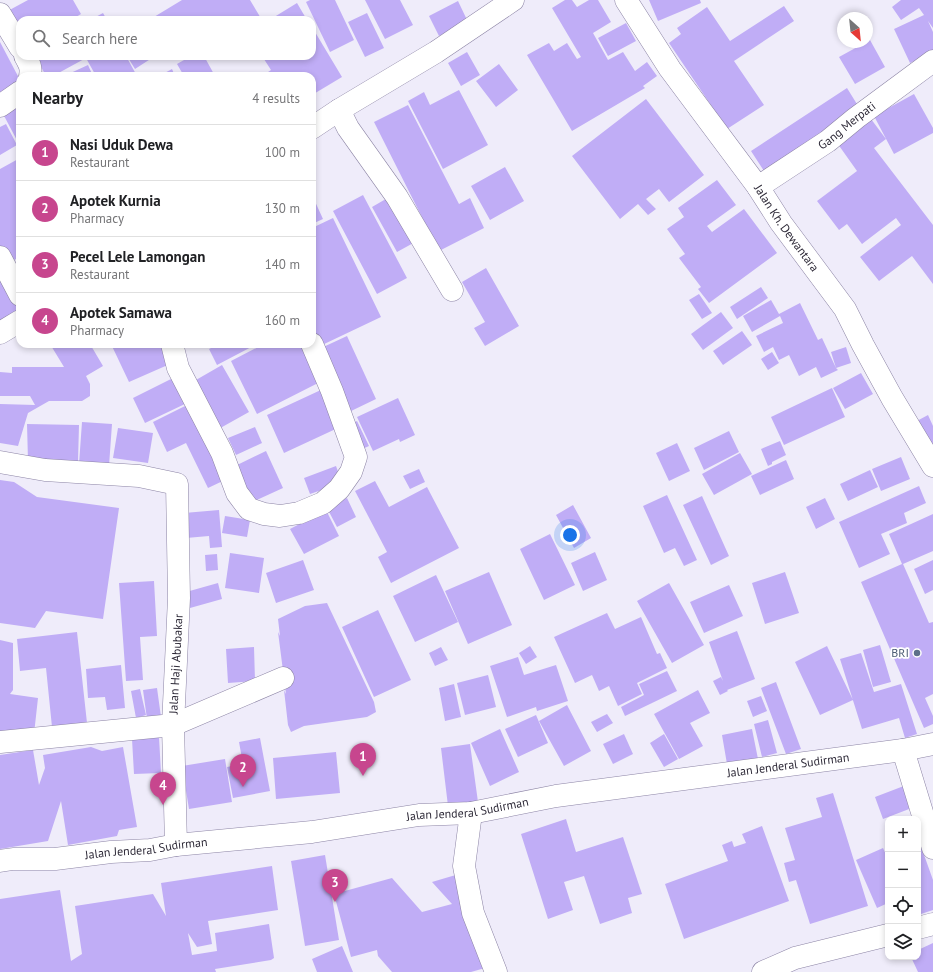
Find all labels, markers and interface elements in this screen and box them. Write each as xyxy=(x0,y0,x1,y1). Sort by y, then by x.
north arrow xyxy=(837,12,873,48)
search box xyxy=(16,16,316,60)
icon: search xyxy=(30,27,52,49)
text: Search here xyxy=(62,29,138,48)
text: Nearby xyxy=(32,87,83,109)
text: 4 results xyxy=(252,90,300,107)
street label: Gang Merpati xyxy=(815,98,878,152)
text: Nasi Uduk Dewa xyxy=(70,135,173,154)
text: 1 xyxy=(41,144,49,161)
text: 100 m xyxy=(265,144,300,161)
text: Restaurant xyxy=(70,154,129,171)
street label: Jalan Kh. Dewantara xyxy=(751,181,822,274)
text: Apotek Kurnia xyxy=(70,191,161,210)
text: 2 xyxy=(41,200,49,217)
text: 130 m xyxy=(265,200,300,217)
text: Pharmacy xyxy=(70,210,124,227)
text: Pecel Lele Lamongan xyxy=(70,247,205,266)
text: 3 xyxy=(41,256,49,273)
text: 140 m xyxy=(265,256,300,273)
text: Restaurant xyxy=(70,266,129,283)
text: Apotek Samawa xyxy=(70,303,172,322)
text: 4 xyxy=(41,312,49,329)
text: 160 m xyxy=(265,312,300,329)
text: Pharmacy xyxy=(70,322,124,339)
your location xyxy=(560,525,580,545)
street label: Jalan Haji Abubakar xyxy=(165,614,186,715)
place label: BRI xyxy=(891,645,909,660)
marker: BRI xyxy=(912,648,922,658)
pin: 1 xyxy=(350,743,376,776)
street label: Jalan Jenderal Sudirman xyxy=(725,749,850,780)
pin: 2 xyxy=(230,754,256,787)
pin: 4 xyxy=(150,772,176,805)
street label: Jalan Jenderal Sudirman xyxy=(404,794,530,824)
map controls xyxy=(885,816,921,960)
button: + xyxy=(885,816,921,852)
street label: Jalan Jenderal Sudirman xyxy=(83,834,208,862)
button: − xyxy=(885,852,921,888)
pin: 3 xyxy=(322,869,348,902)
button: locate xyxy=(885,888,921,924)
button: layers xyxy=(885,924,921,960)

